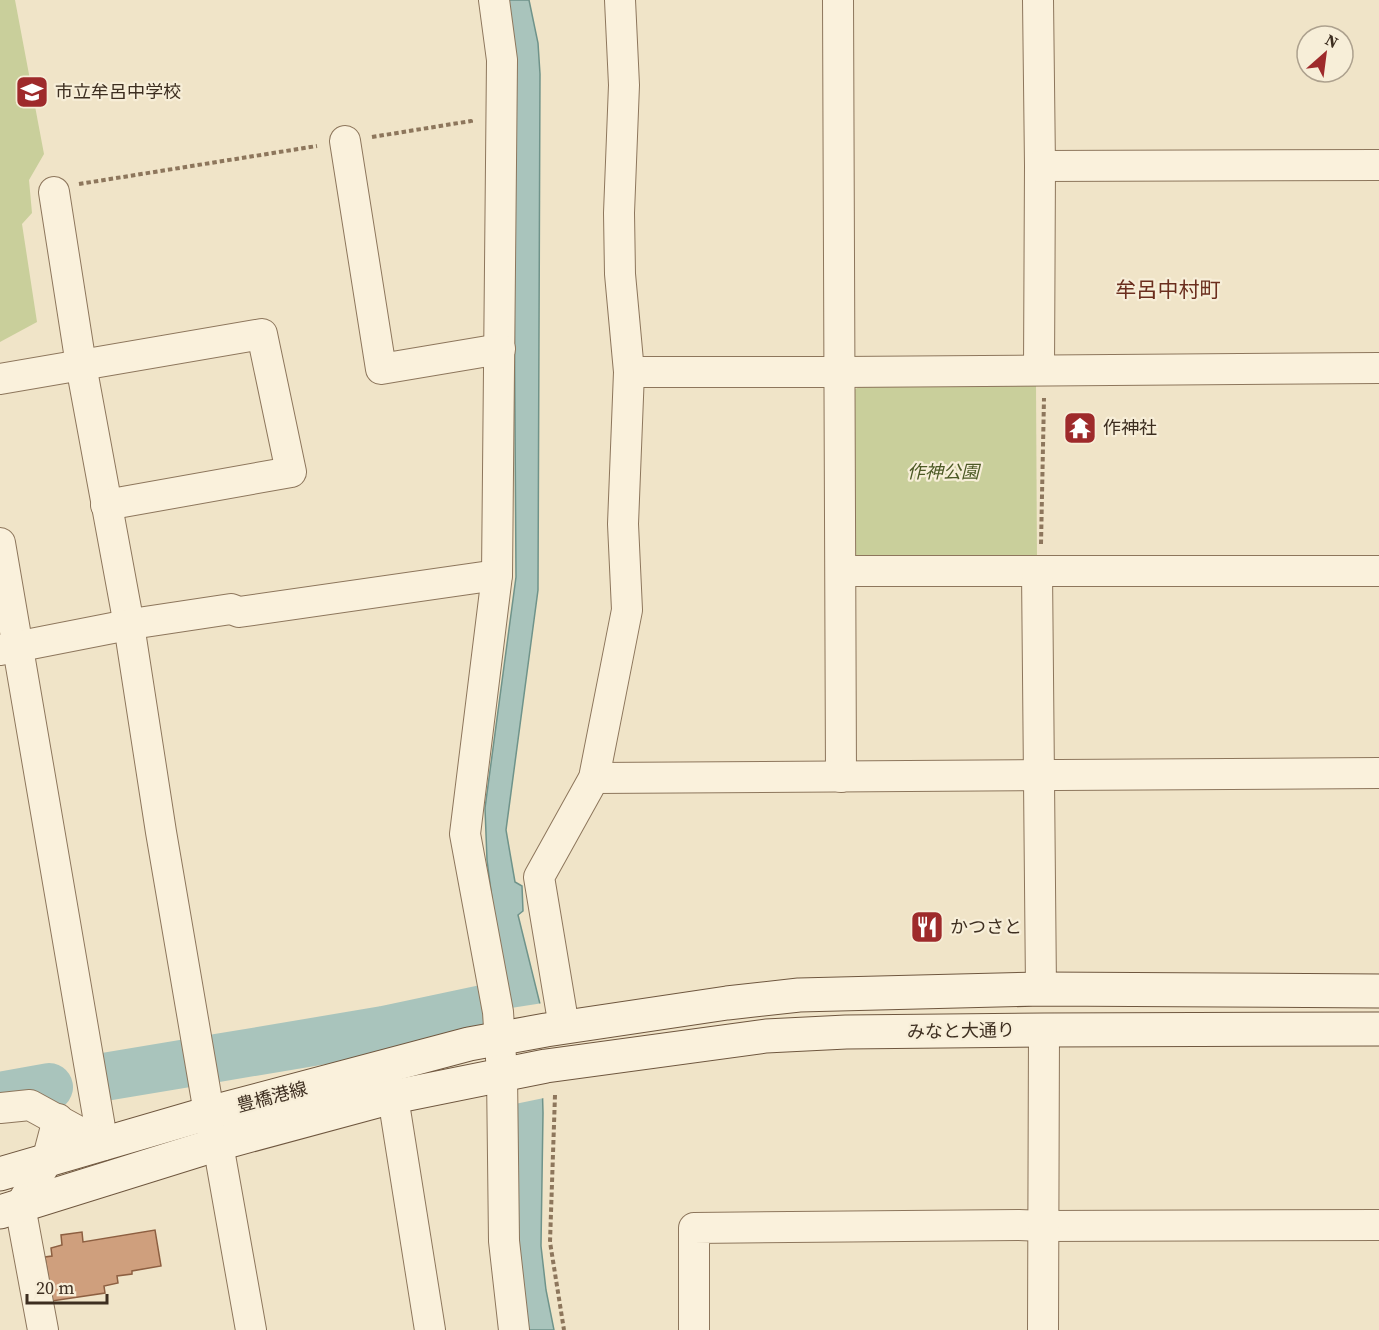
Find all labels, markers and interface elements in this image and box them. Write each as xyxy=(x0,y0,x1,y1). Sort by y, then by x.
north arrow xyxy=(1295,24,1355,84)
text: N xyxy=(1322,28,1343,53)
school or university icon: 市立牟呂中学校 xyxy=(14,74,50,110)
place label: 市立牟呂中学校 xyxy=(55,79,181,104)
district label: 牟呂中村町 xyxy=(1116,275,1221,304)
temple icon: 作神社 xyxy=(1062,410,1098,446)
place label: 作神社 xyxy=(1103,415,1157,440)
park label: 作神公園 xyxy=(907,459,982,484)
restaurant icon: かつさと xyxy=(909,909,945,945)
place label: かつさと xyxy=(950,914,1022,939)
street label: みなと大通り xyxy=(907,1017,1015,1044)
street label: 豊橋港線 xyxy=(234,1075,310,1118)
scale bar xyxy=(27,1267,106,1305)
text: 20 m xyxy=(36,1275,74,1300)

